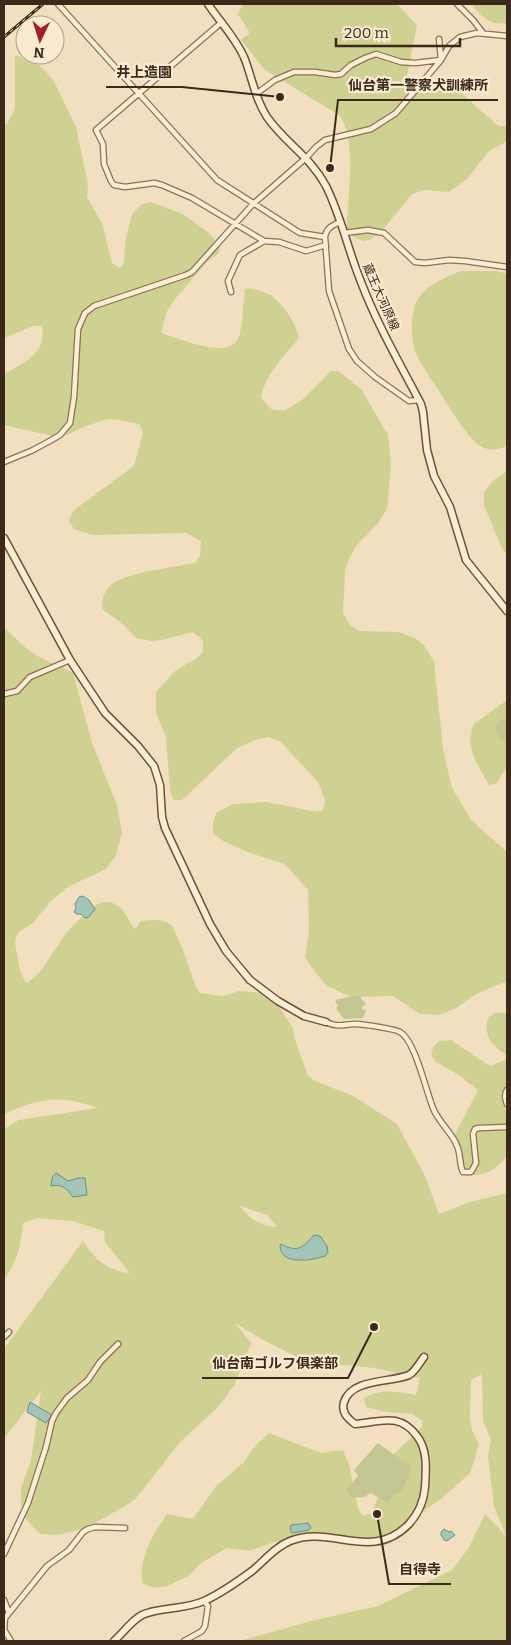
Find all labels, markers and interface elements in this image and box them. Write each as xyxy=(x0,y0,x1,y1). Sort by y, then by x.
north arrow xyxy=(15,15,65,65)
scale bar xyxy=(336,15,460,47)
text: 200 m xyxy=(344,24,389,42)
text: N xyxy=(33,44,45,61)
callout: 井上造園 xyxy=(106,58,182,87)
text: 井上造園 xyxy=(116,64,172,81)
callout: 仙台第一警察犬訓練所 xyxy=(338,71,498,100)
text: 仙台第一警察犬訓練所 xyxy=(348,77,488,94)
street label: 蔵王大河原線 xyxy=(360,261,402,333)
callout: 仙台南ゴルフ俱楽部 xyxy=(202,1349,348,1378)
text: 仙台南ゴルフ俱楽部 xyxy=(212,1355,338,1372)
callout: 自得寺 xyxy=(389,1555,451,1584)
text: 自得寺 xyxy=(399,1561,441,1578)

